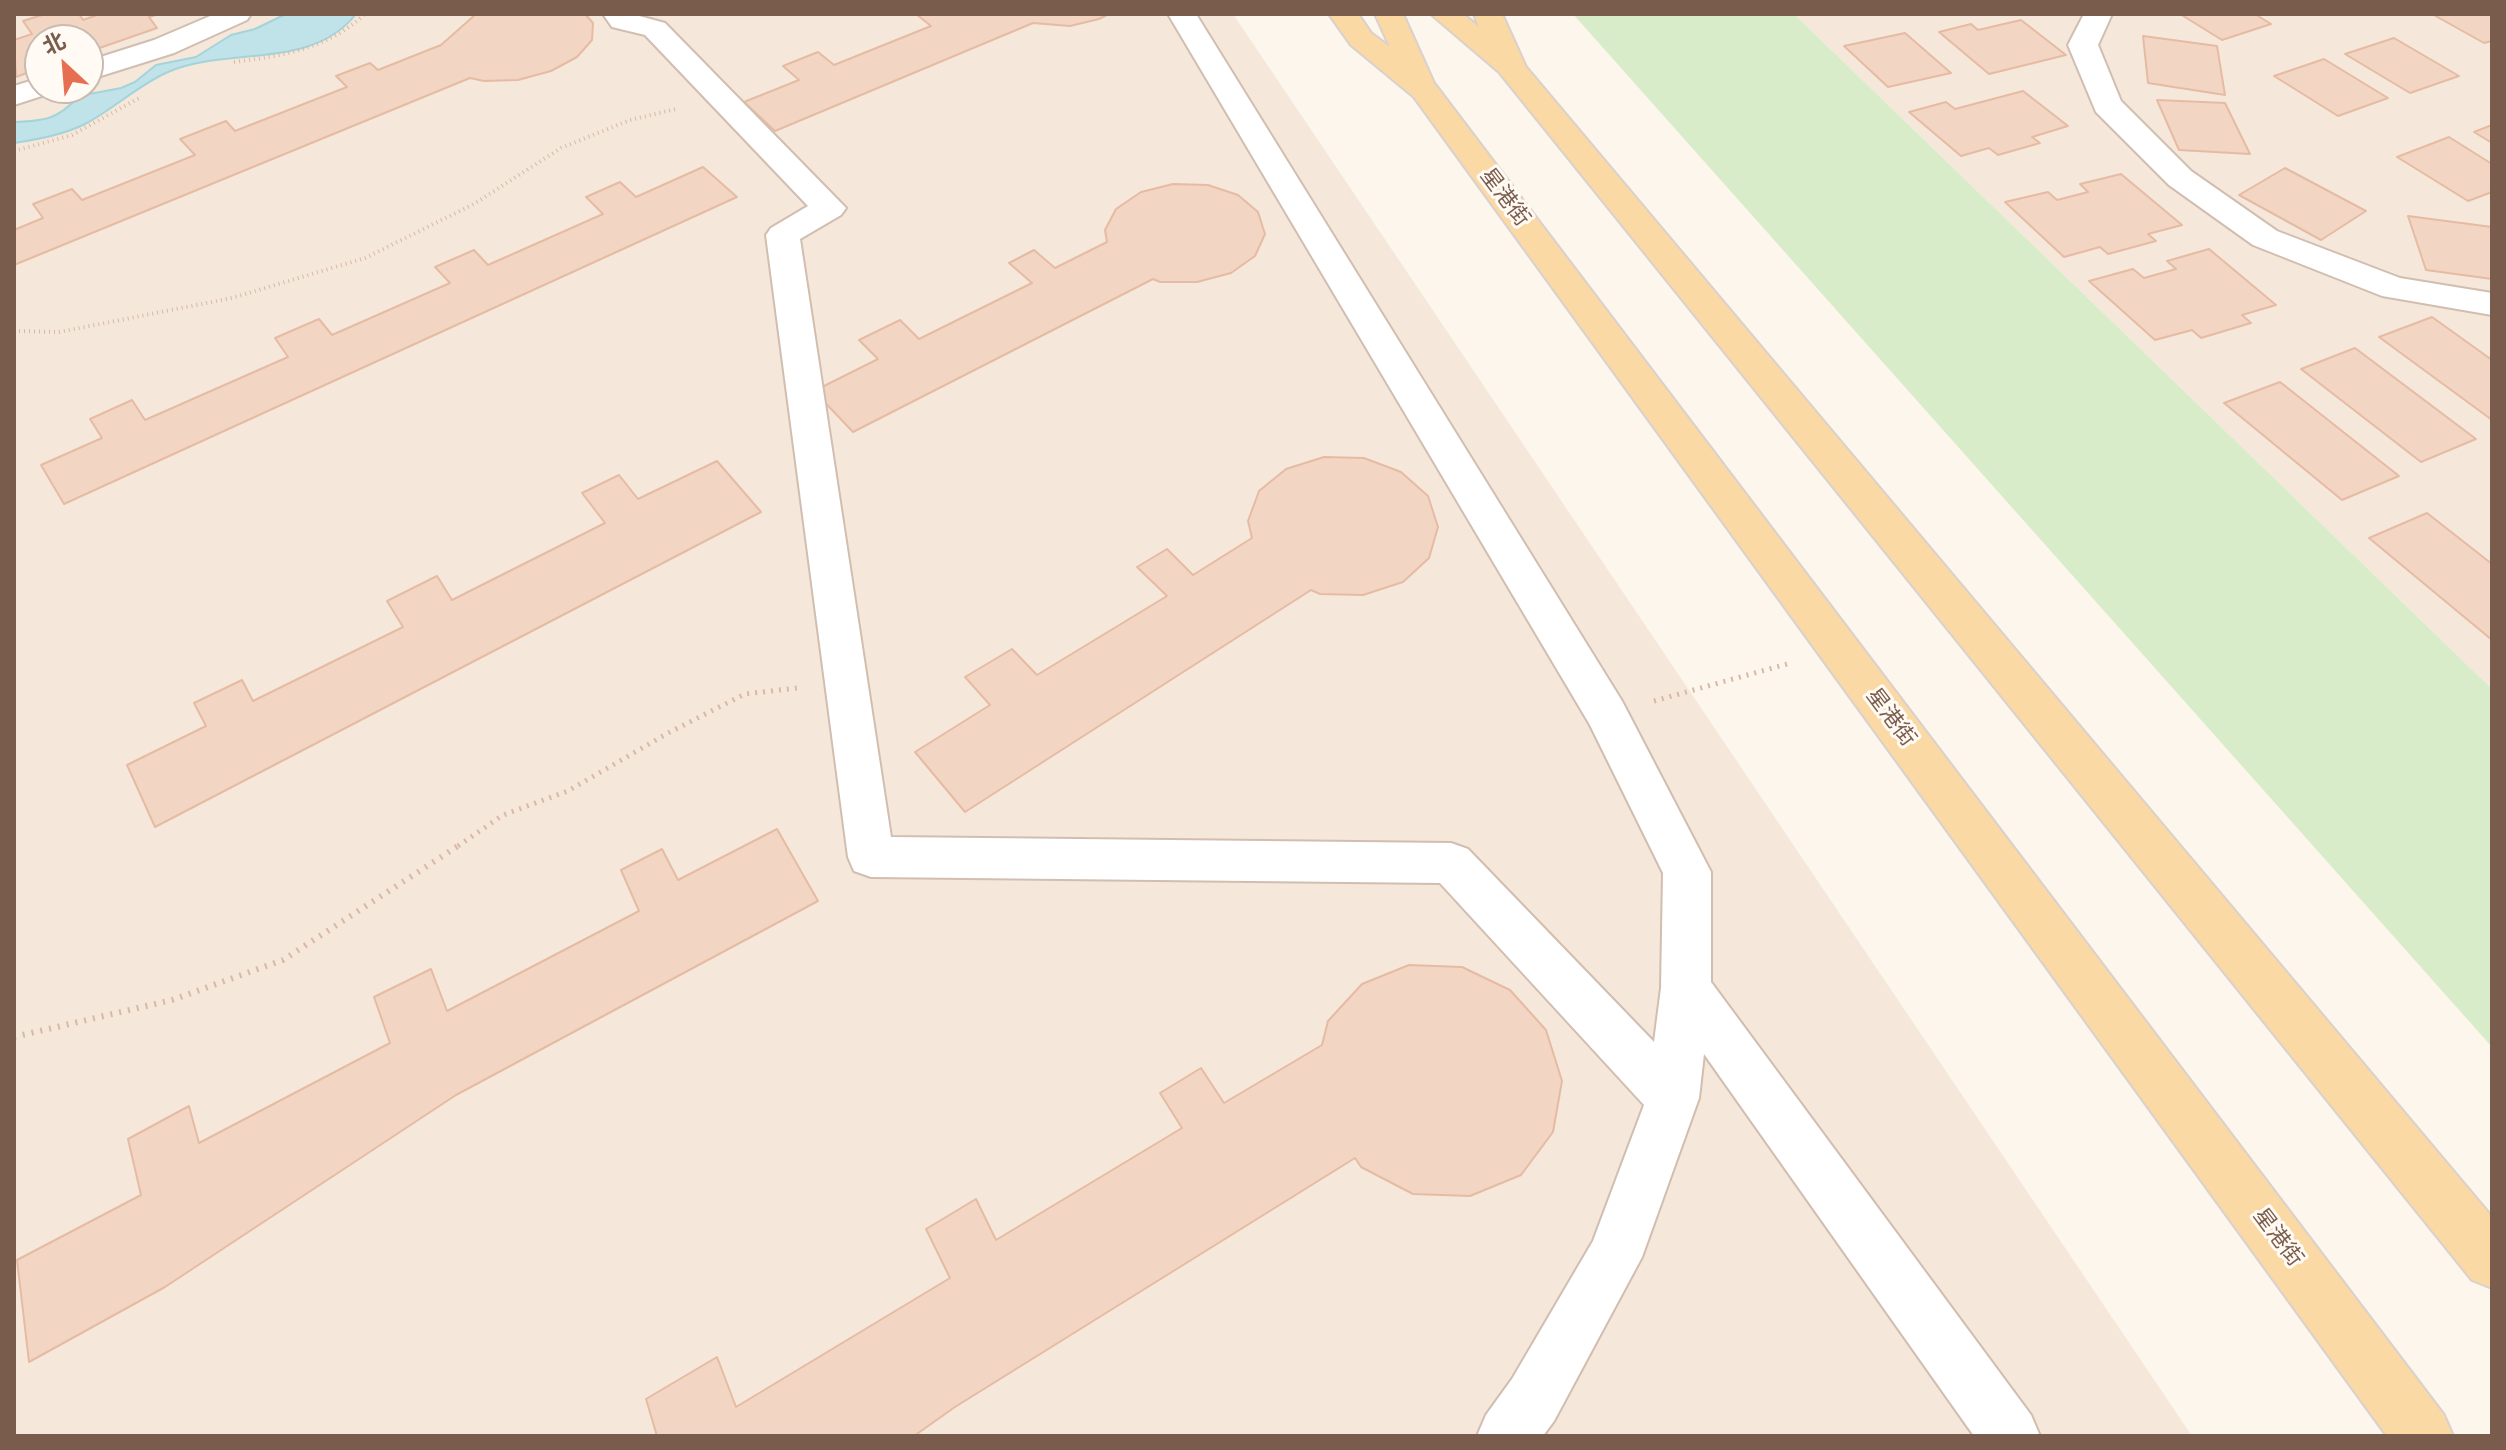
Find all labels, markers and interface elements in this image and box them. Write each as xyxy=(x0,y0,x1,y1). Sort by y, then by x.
north arrow xyxy=(24,24,104,104)
text: 北 xyxy=(39,28,70,60)
street label: 星港街 xyxy=(1474,164,1534,232)
street label: 星港街 xyxy=(1860,684,1920,752)
street label: 星港街 xyxy=(2247,1204,2307,1272)

